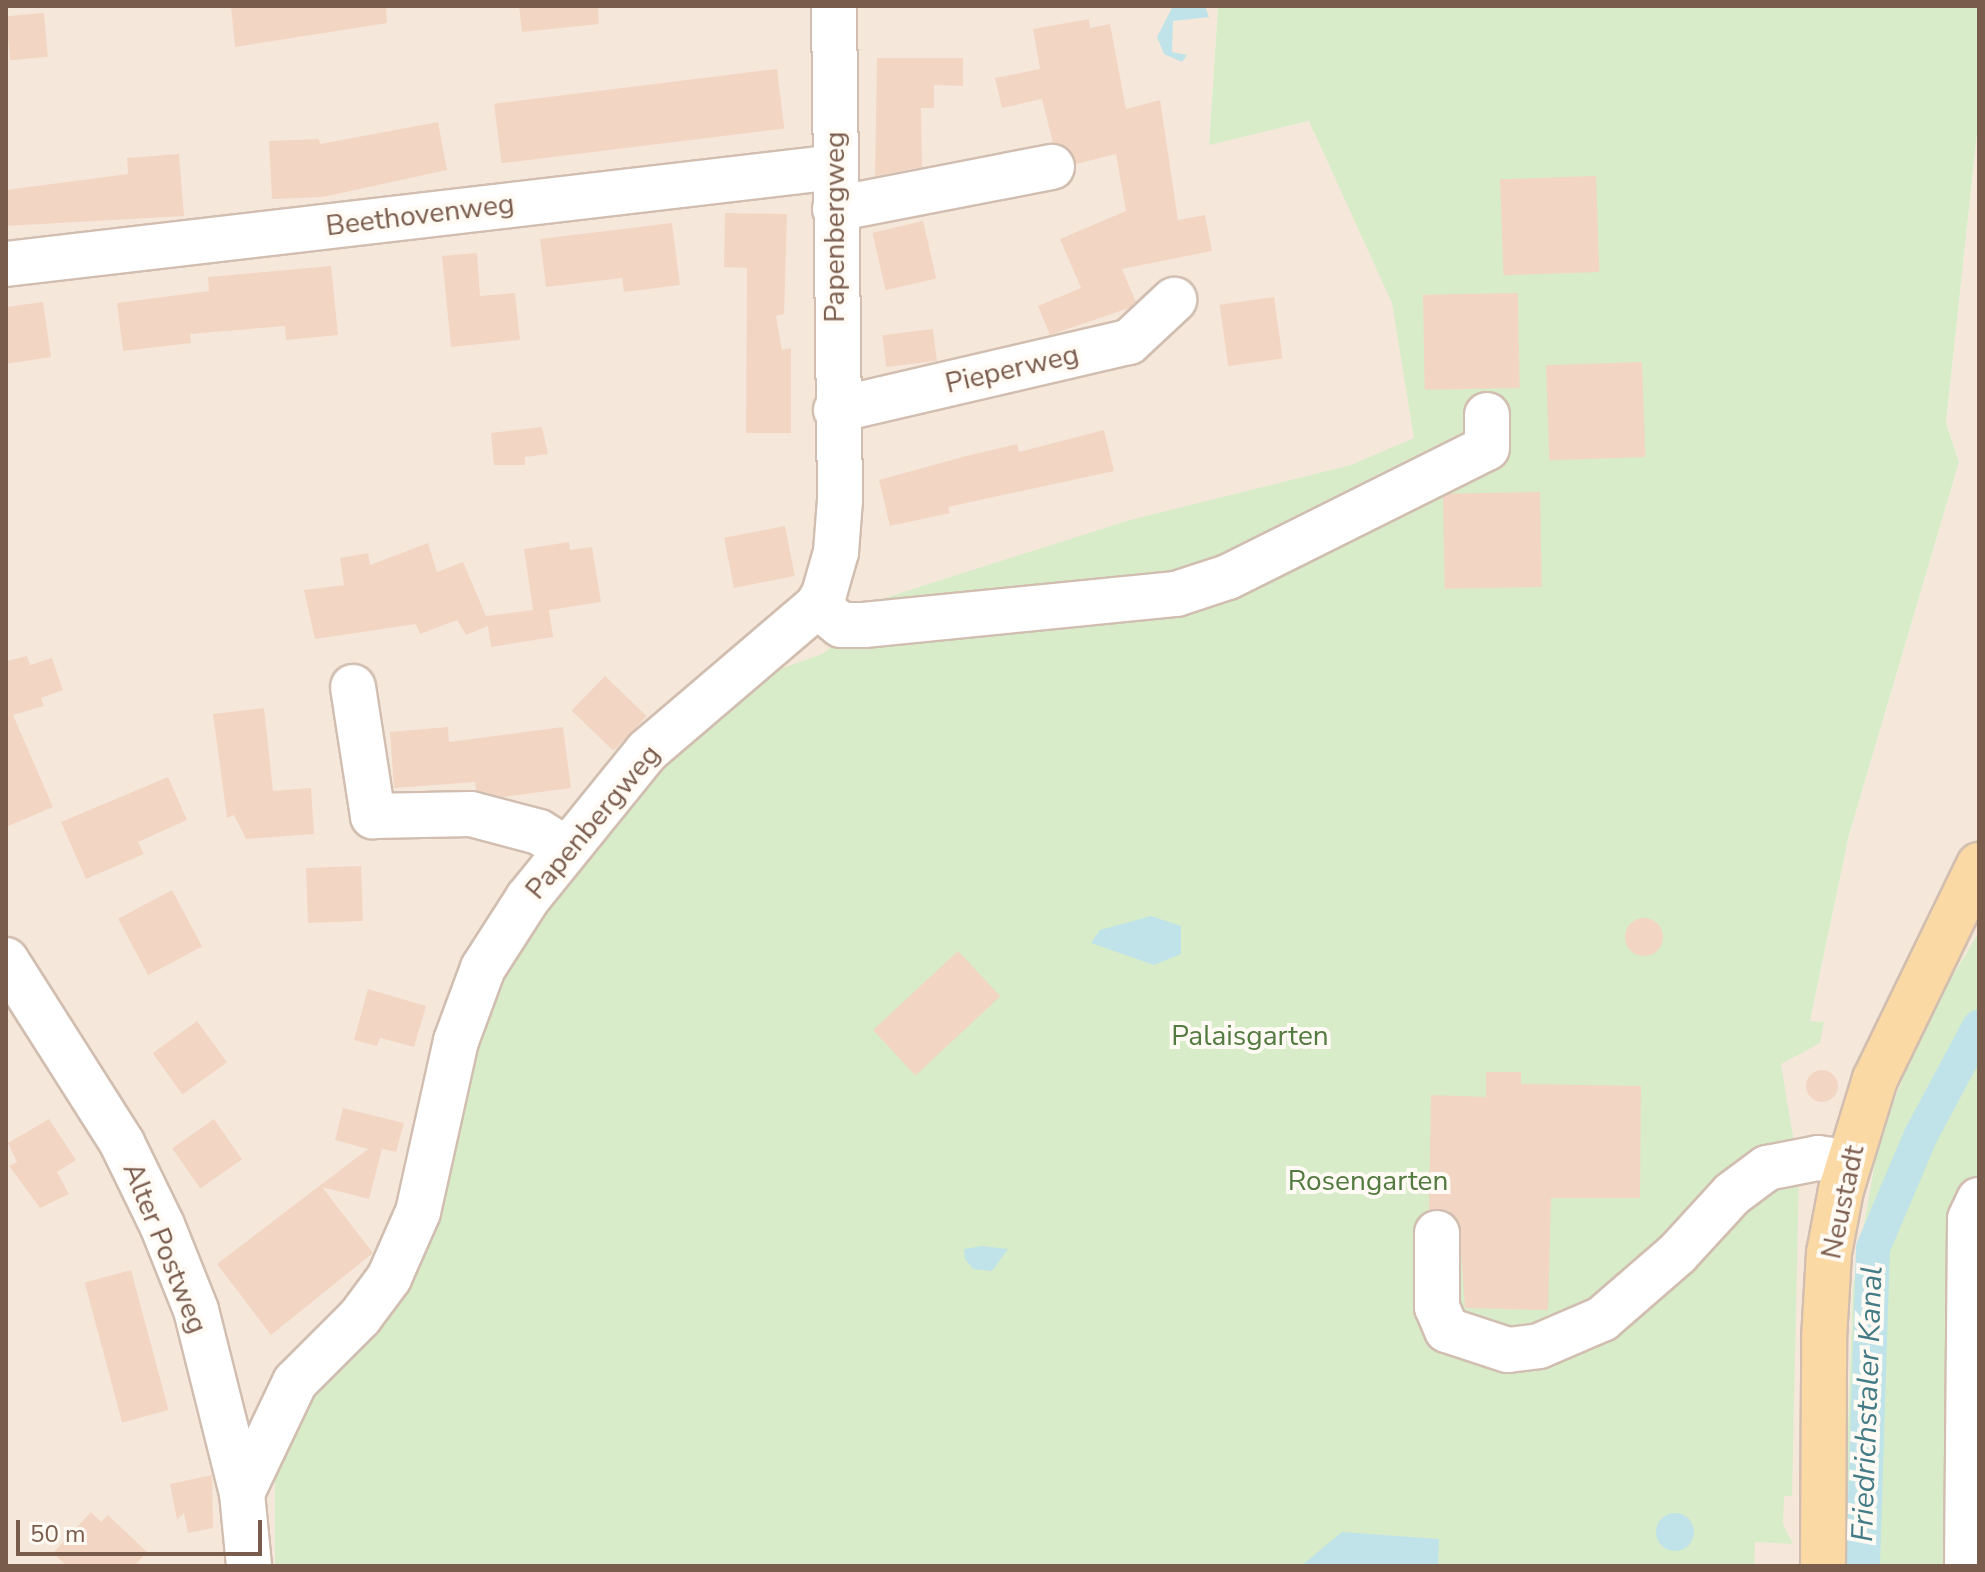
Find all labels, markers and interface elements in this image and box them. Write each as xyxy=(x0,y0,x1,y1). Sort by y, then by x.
street label: Papenbergweg xyxy=(818,131,852,323)
street label: Beethovenweg xyxy=(324,187,516,243)
street label: Pieperweg xyxy=(942,337,1082,401)
street label: Papenbergweg xyxy=(519,738,667,906)
park label: Palaisgarten xyxy=(1171,1019,1329,1053)
street label: Neustadt xyxy=(1815,1142,1871,1262)
street label: Alter Postweg xyxy=(116,1158,214,1338)
park label: Rosengarten xyxy=(1288,1164,1448,1198)
water label: Friedrichstaler Kanal xyxy=(1845,1265,1891,1543)
scale bar xyxy=(20,1504,266,1554)
text: 50 m xyxy=(30,1518,86,1550)

